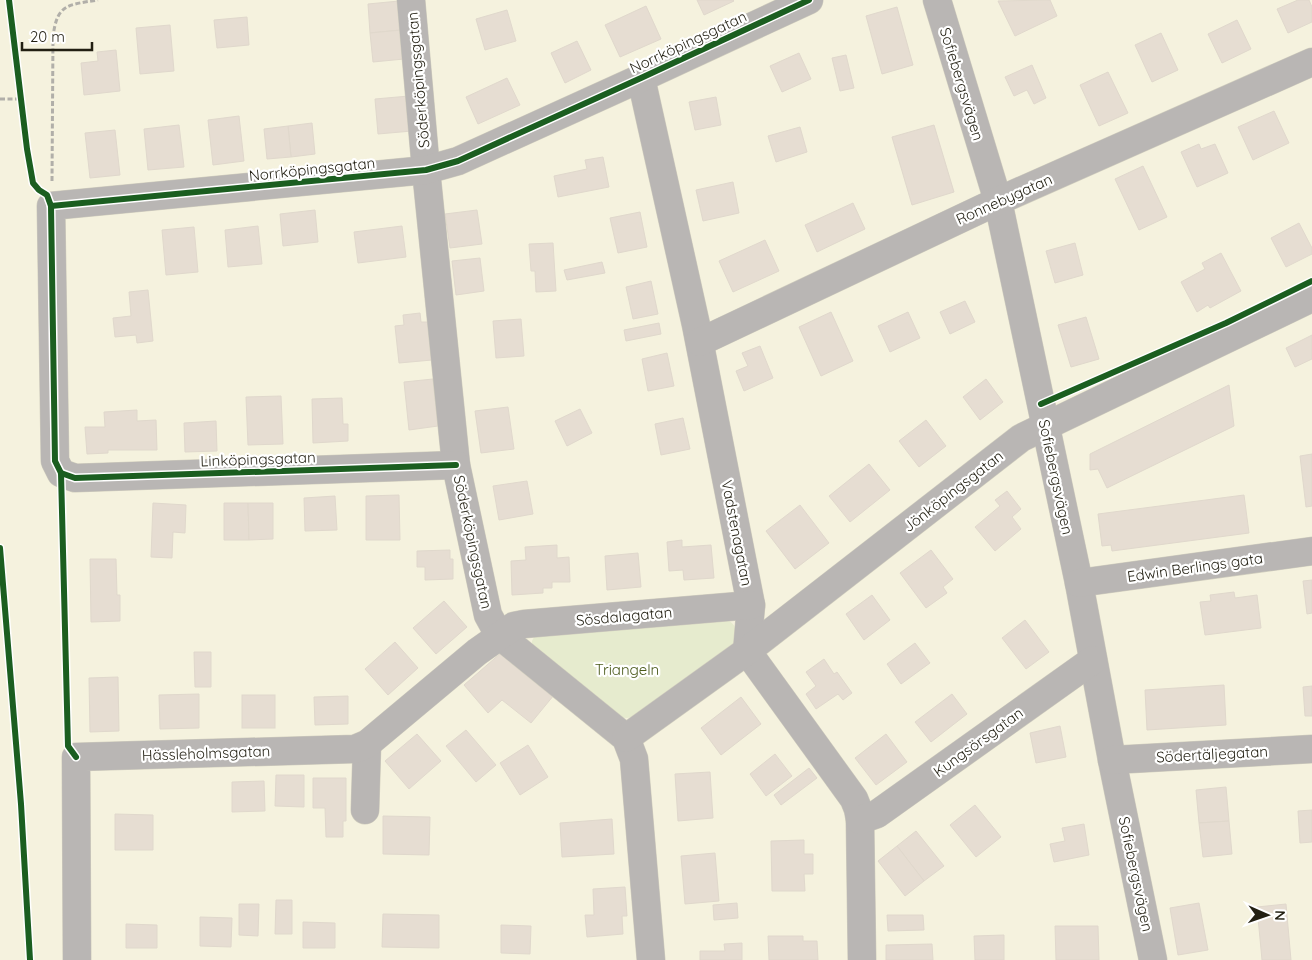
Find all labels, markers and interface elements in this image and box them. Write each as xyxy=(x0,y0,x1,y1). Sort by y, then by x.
street label: Norrköpingsgatan xyxy=(626,7,750,77)
street label: Söderköpingsgatan xyxy=(403,11,433,149)
scale bar xyxy=(22,20,92,52)
street label: Sofiebergsvägen xyxy=(936,25,988,143)
text: 20 m xyxy=(30,27,65,46)
street label: Norrköpingsgatan xyxy=(248,153,376,185)
street label: Ronnebygatan xyxy=(953,169,1055,229)
street label: Sofiebergsvägen xyxy=(1035,418,1077,536)
street label: Jönköpingsgatan xyxy=(899,446,1007,536)
street label: Linköpingsgatan xyxy=(200,447,316,471)
street label: Söderköpingsgatan xyxy=(450,473,496,611)
street label: Vadstenagatan xyxy=(717,478,757,588)
street label: Edwin Berlings gata xyxy=(1126,548,1264,586)
street label: Sösdalagatan xyxy=(575,602,673,630)
park label: Triangeln xyxy=(595,660,659,679)
street label: Kungsörsgatan xyxy=(929,703,1027,781)
street label: Hässleholmsgatan xyxy=(141,741,271,765)
street label: Södertäljegatan xyxy=(1156,742,1268,766)
street label: Sofiebergsvägen xyxy=(1115,815,1157,933)
north arrow xyxy=(1242,890,1292,940)
text: N xyxy=(1271,910,1289,921)

